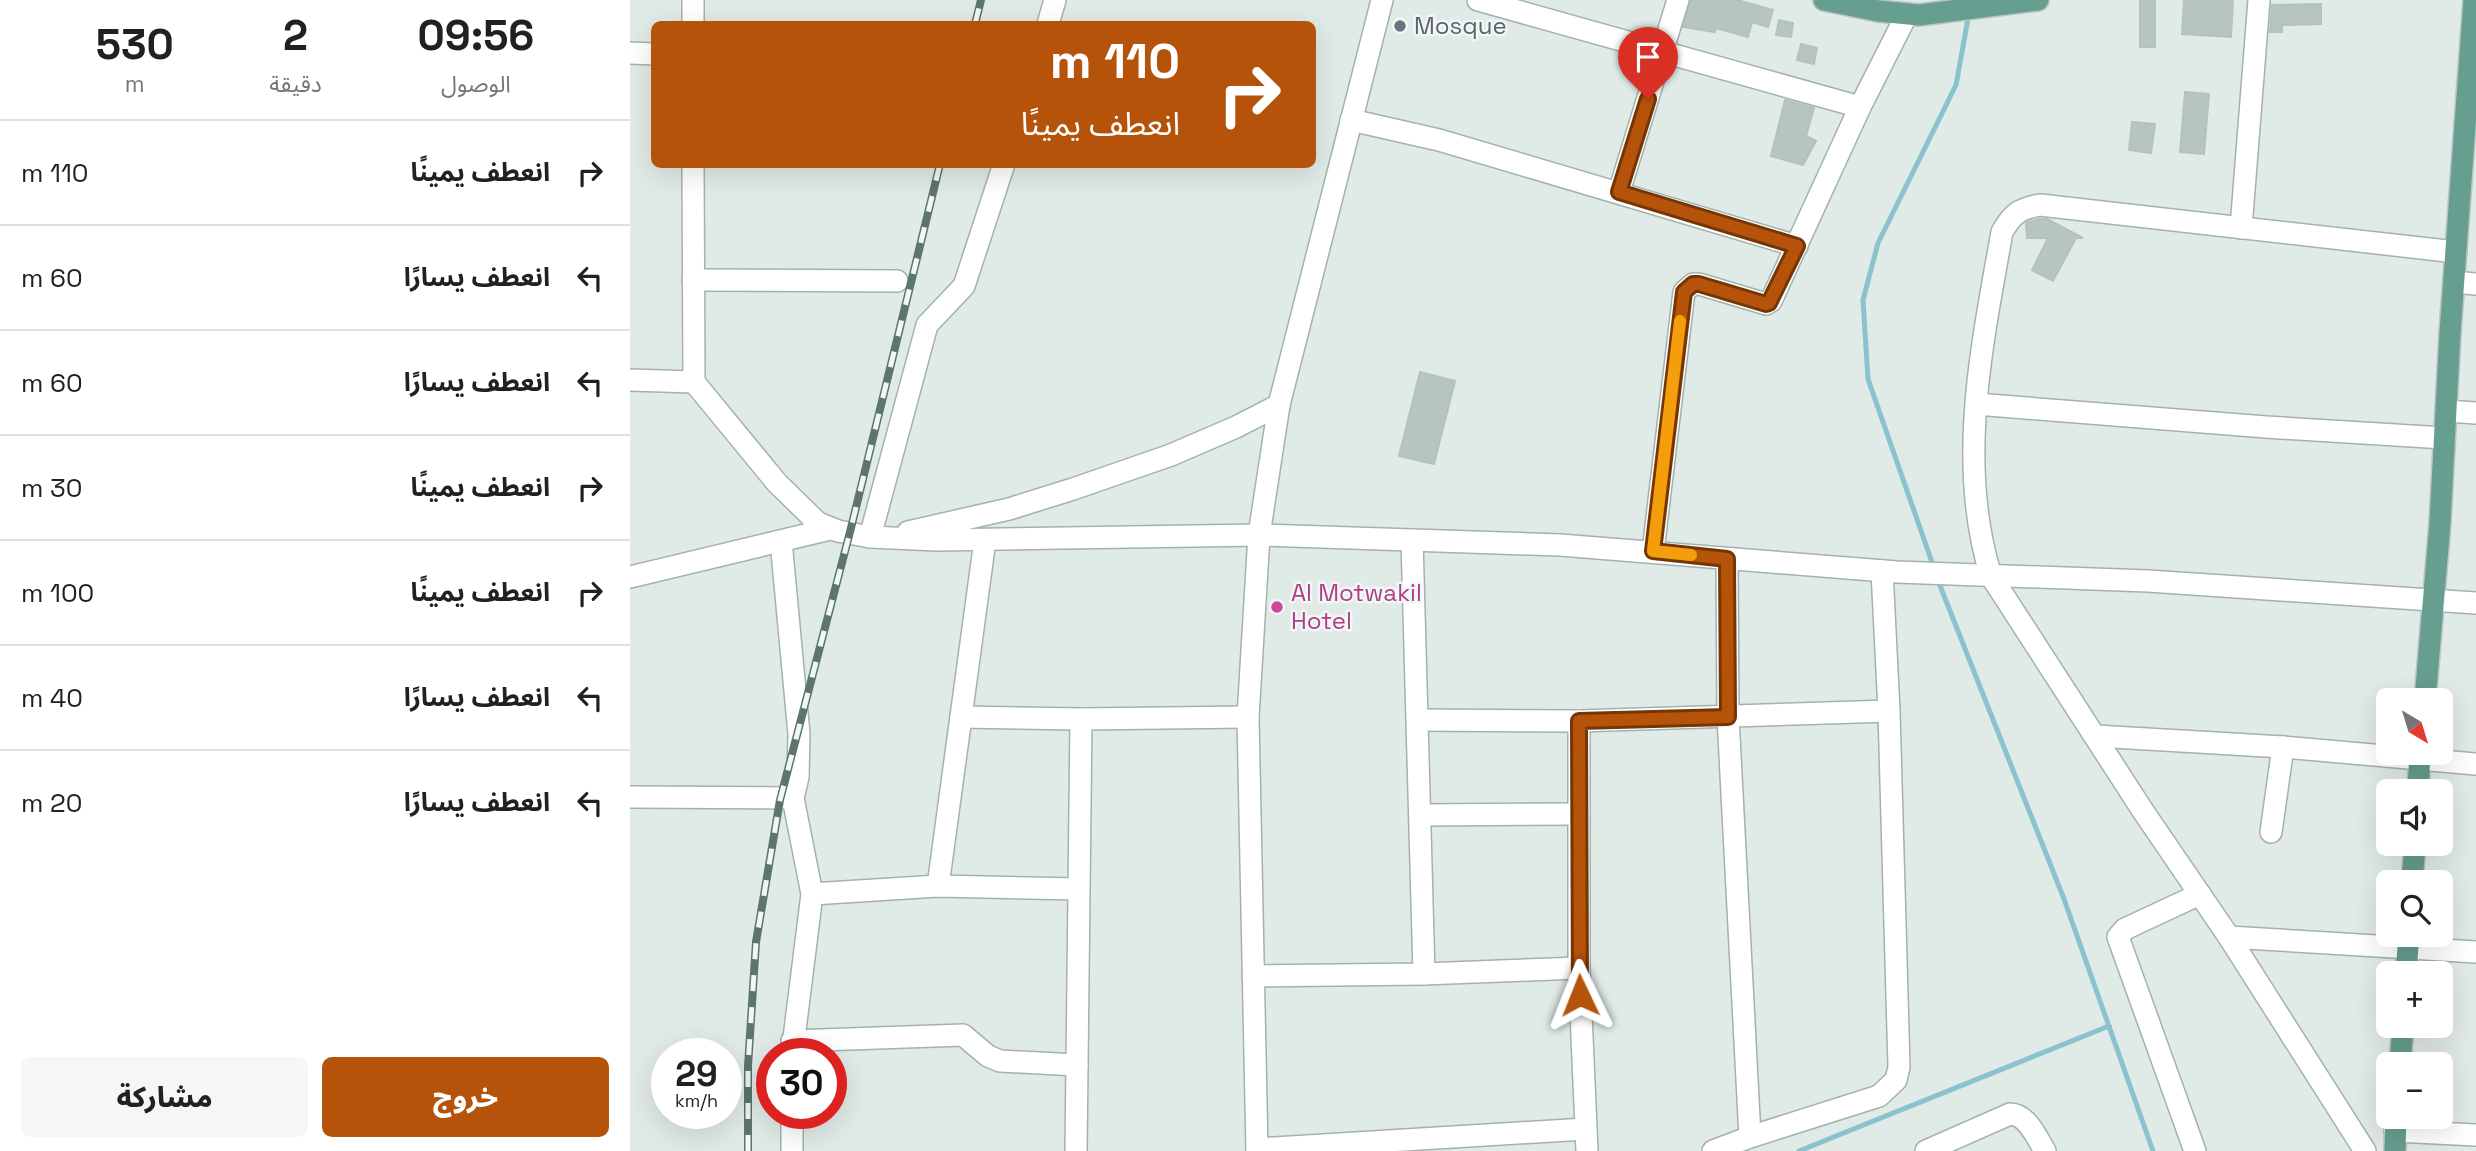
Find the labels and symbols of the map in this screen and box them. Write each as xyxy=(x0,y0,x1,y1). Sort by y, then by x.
place label: Mosque xyxy=(1414,10,1507,41)
marker: Mosque xyxy=(1392,18,1408,34)
pin xyxy=(1618,27,1678,99)
place label: Al Motwakil Hotel xyxy=(1291,577,1422,636)
marker: Al Motwakil Hotel xyxy=(1269,599,1285,615)
north arrow xyxy=(2376,688,2454,765)
position arrow xyxy=(1543,958,1617,1032)
speed limit sign: 30 xyxy=(756,1038,847,1129)

